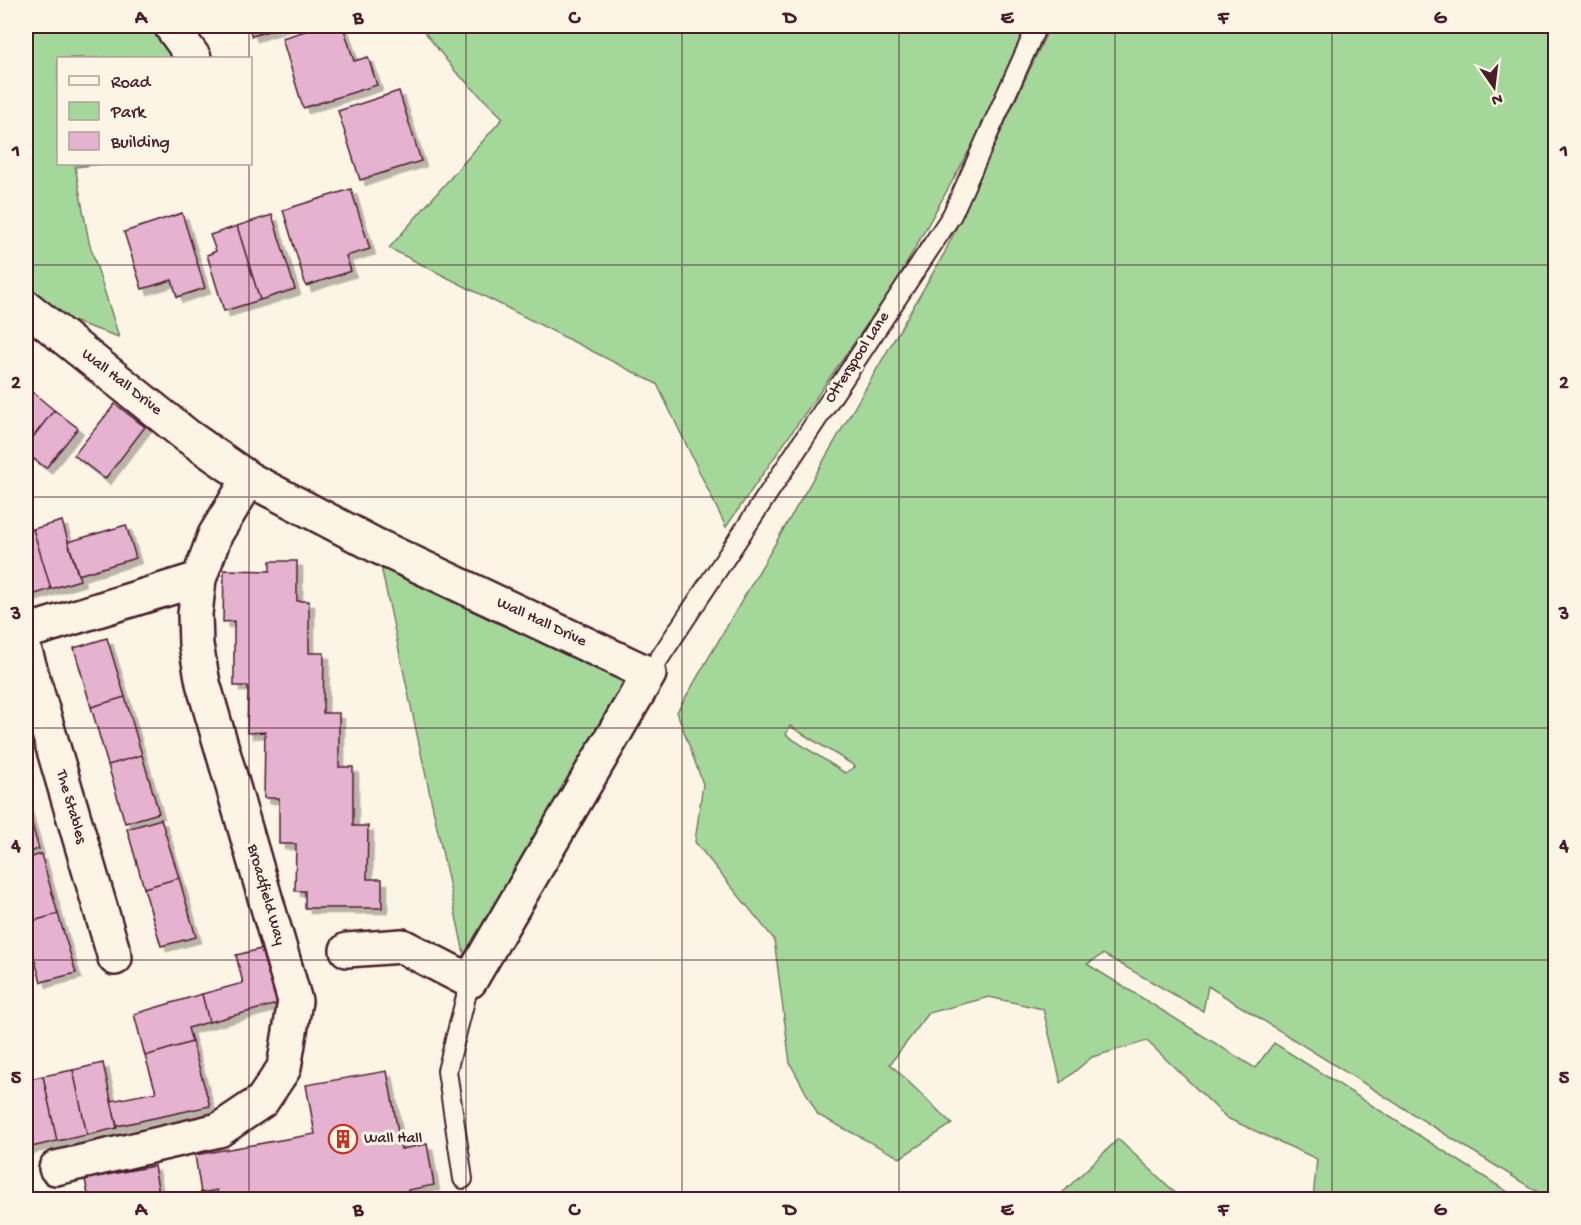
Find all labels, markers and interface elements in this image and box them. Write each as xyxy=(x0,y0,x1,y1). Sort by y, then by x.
text: A xyxy=(134,8,149,31)
text: B xyxy=(352,8,364,31)
text: C xyxy=(568,8,582,31)
text: D xyxy=(781,8,797,31)
text: E xyxy=(1001,8,1015,31)
text: F xyxy=(1217,8,1230,31)
text: G xyxy=(1434,8,1448,31)
legend xyxy=(57,57,252,165)
north arrow xyxy=(1464,57,1524,117)
text: Road xyxy=(111,73,152,94)
text: N xyxy=(1489,88,1504,109)
text: Park xyxy=(110,103,147,124)
text: Building xyxy=(110,133,170,154)
text: 1 xyxy=(11,141,20,164)
text: 1 xyxy=(1559,141,1568,164)
street label: Otterspool Lane xyxy=(821,308,895,407)
street label: Wall Hall Drive xyxy=(77,346,166,421)
text: 2 xyxy=(11,373,21,396)
text: 2 xyxy=(1559,373,1569,396)
street label: Wall Hall Drive xyxy=(493,594,590,652)
text: 3 xyxy=(10,604,21,627)
text: 3 xyxy=(1558,604,1569,627)
street label: The Stables xyxy=(50,767,90,847)
text: 4 xyxy=(10,836,21,859)
text: 4 xyxy=(1558,836,1569,859)
street label: Broadfield Way xyxy=(241,841,289,948)
text: 5 xyxy=(11,1068,22,1091)
text: 5 xyxy=(1559,1068,1570,1091)
building icon: Wall Hall xyxy=(327,1123,359,1155)
place label: Wall Hall xyxy=(364,1130,422,1149)
text: A xyxy=(134,1200,149,1223)
text: B xyxy=(352,1200,364,1223)
text: C xyxy=(568,1200,582,1223)
text: D xyxy=(781,1200,797,1223)
text: E xyxy=(1001,1200,1015,1223)
text: F xyxy=(1217,1200,1230,1223)
text: G xyxy=(1434,1200,1448,1223)

